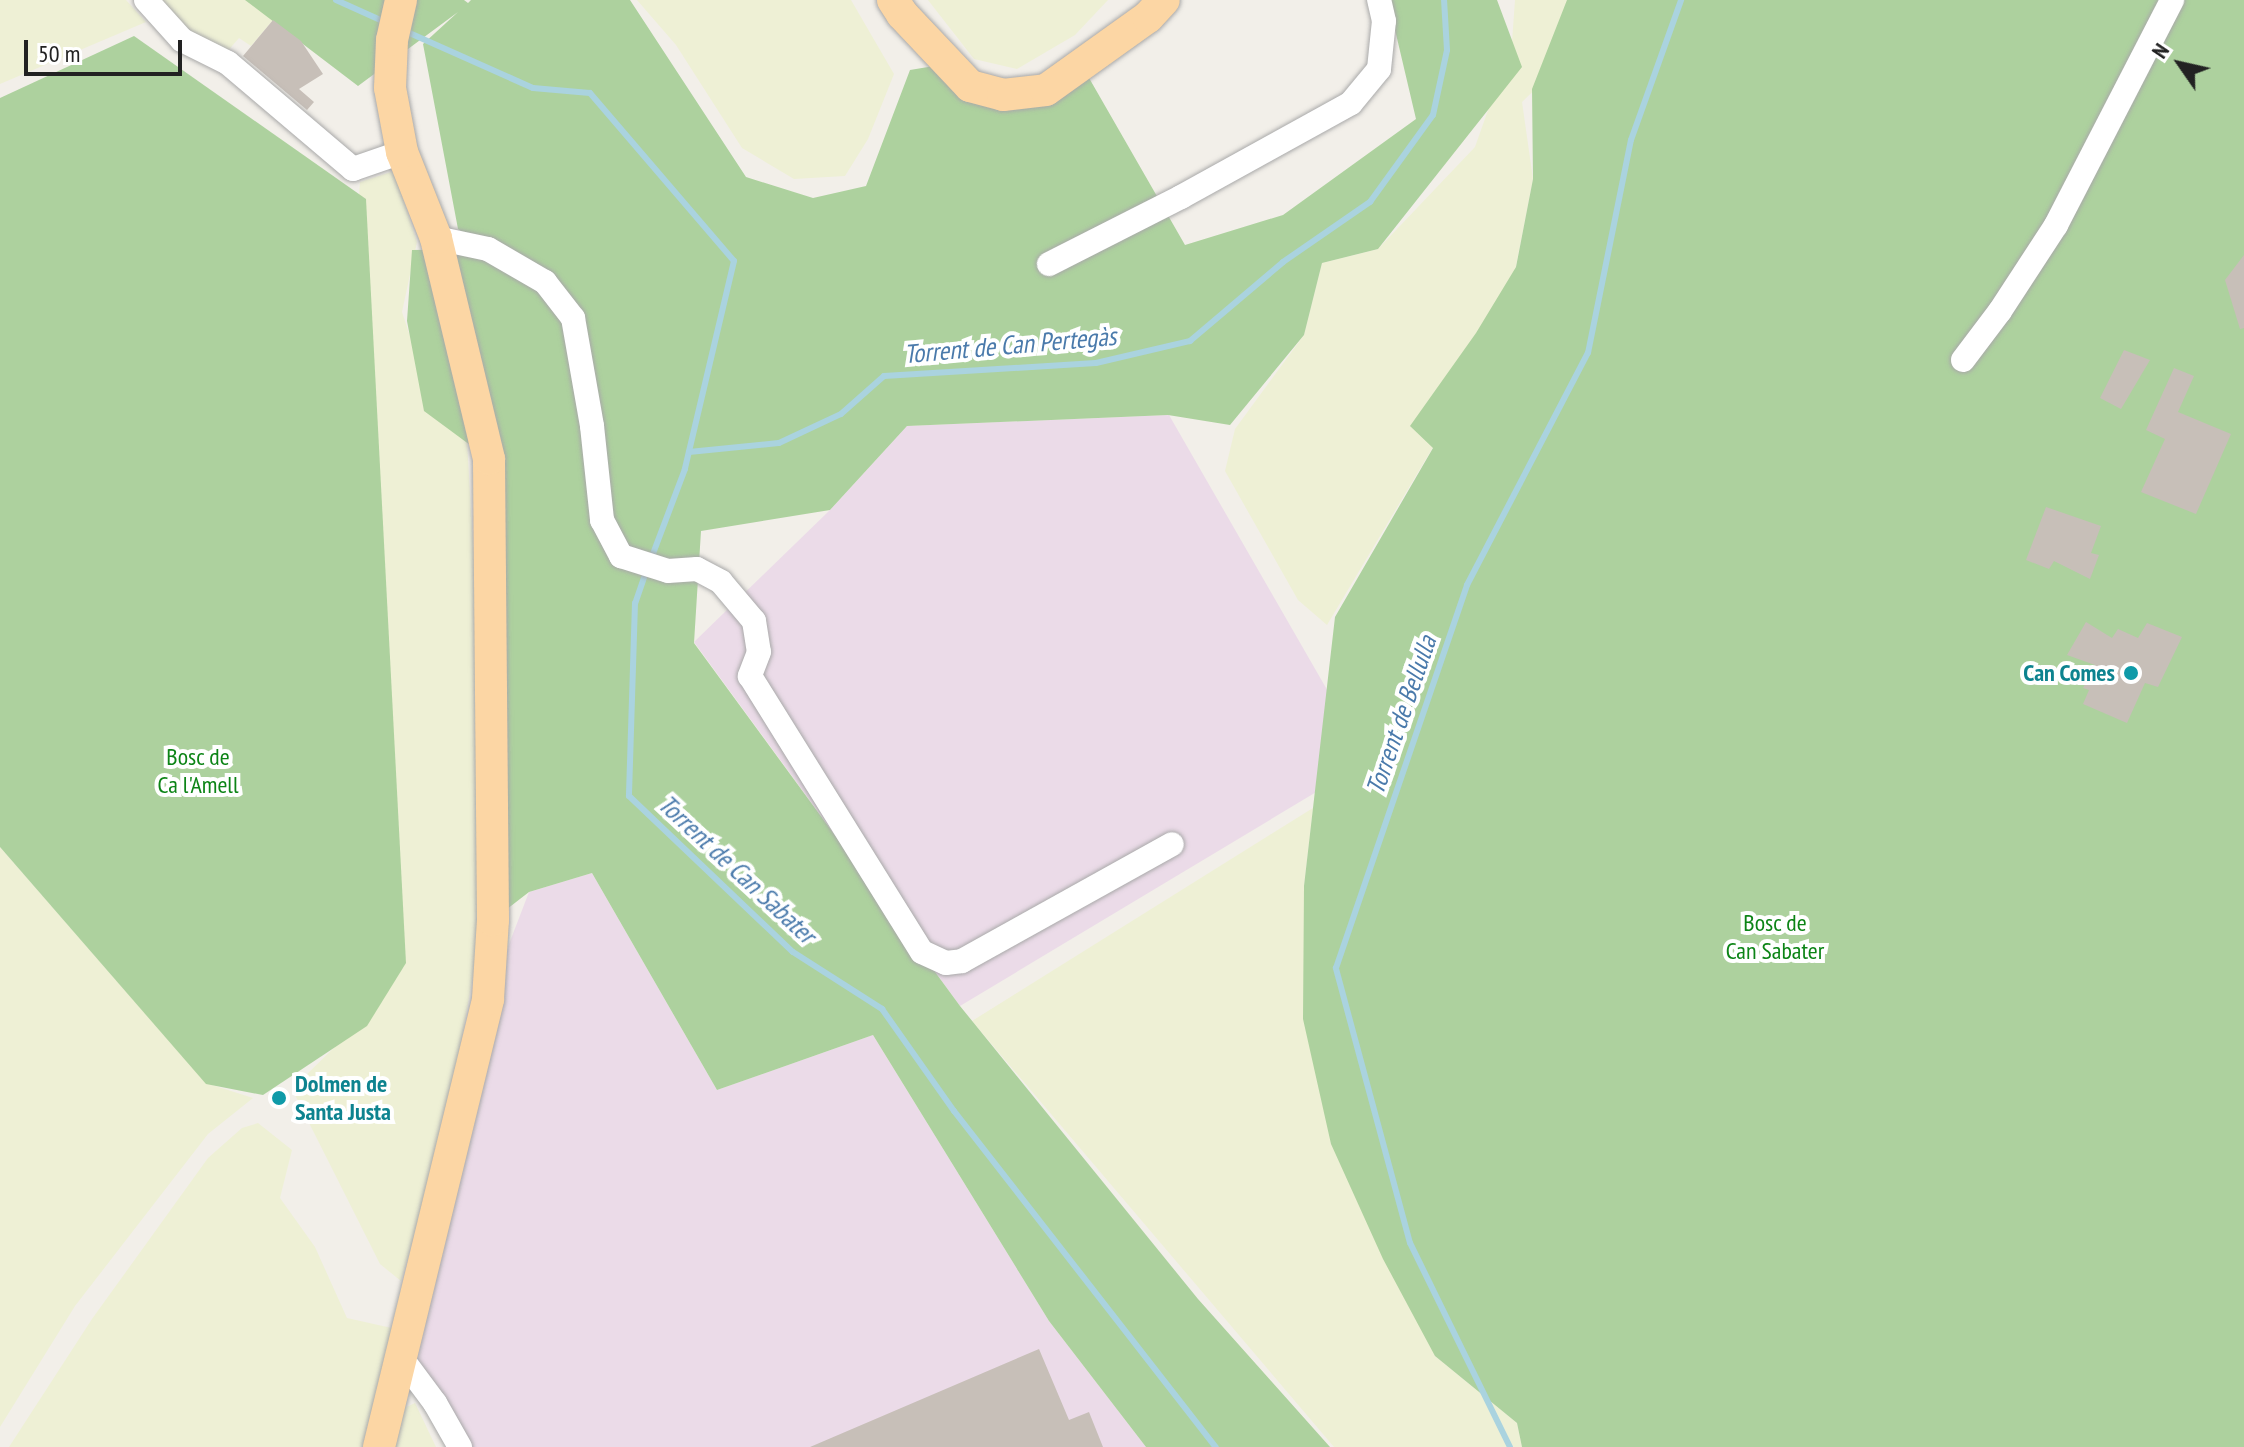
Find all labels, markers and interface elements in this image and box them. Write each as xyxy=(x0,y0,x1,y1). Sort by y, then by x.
scale bar xyxy=(28,24,186,74)
north arrow xyxy=(2140,24,2220,104)
text: 50 m xyxy=(38,38,80,69)
text: N xyxy=(2145,38,2175,63)
water label: Torrent de Can Pertegàs xyxy=(903,320,1117,370)
water label: Torrent de Bellulla xyxy=(1359,632,1443,798)
place label: Can Comes xyxy=(2023,659,2115,687)
marker: Can Comes xyxy=(2122,664,2140,682)
park label: Bosc de Ca l'Amell xyxy=(158,743,238,799)
water label: Torrent de Can Sabater xyxy=(652,788,822,950)
park label: Bosc de Can Sabater xyxy=(1726,909,1824,965)
place label: Dolmen de Santa Justa xyxy=(295,1070,391,1126)
marker: Dolmen de Santa Justa xyxy=(270,1089,288,1107)

